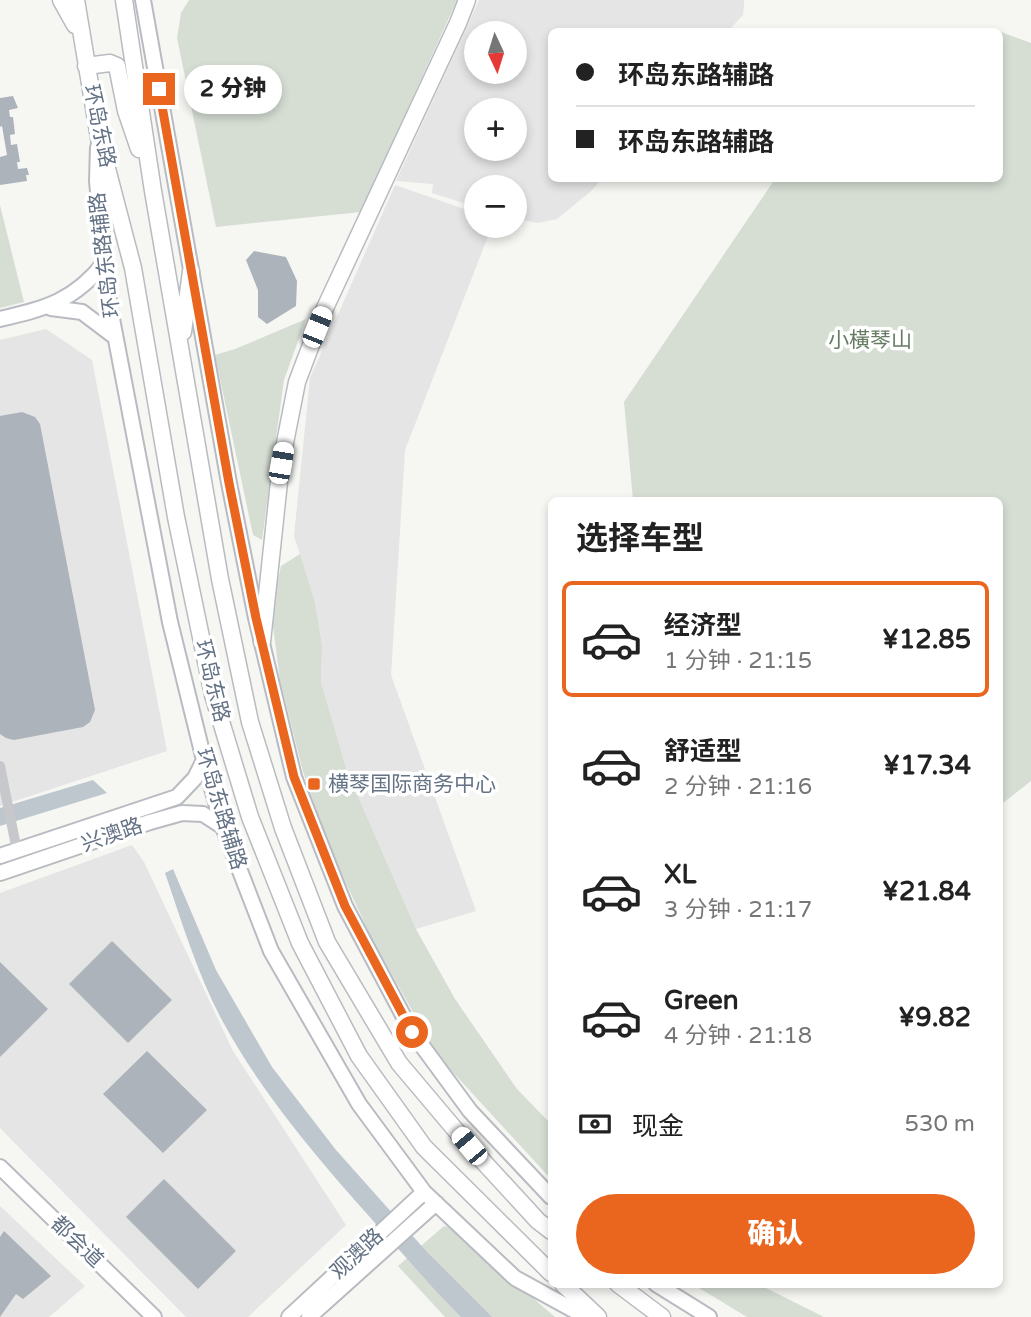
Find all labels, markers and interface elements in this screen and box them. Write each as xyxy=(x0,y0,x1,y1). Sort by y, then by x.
north arrow xyxy=(464,21,527,84)
map controls xyxy=(464,21,527,238)
text: 环岛东路辅路 xyxy=(618,60,774,91)
callout: 2 分钟 xyxy=(184,64,282,114)
route end xyxy=(143,73,175,105)
text: 2 分钟 xyxy=(200,75,266,103)
street label: 环岛东路 xyxy=(78,82,120,170)
button: + xyxy=(464,98,527,161)
text: 环岛东路辅路 xyxy=(618,127,774,158)
button: − xyxy=(464,175,527,238)
street label: 环岛东路辅路 xyxy=(85,191,125,319)
car xyxy=(300,304,335,350)
park label: 小橫琴山 xyxy=(828,328,912,353)
car xyxy=(268,440,295,486)
text: 选择车型 xyxy=(576,520,704,558)
icon: car xyxy=(580,608,643,671)
text: 经济型 xyxy=(664,610,742,641)
text: ¥12.85 xyxy=(882,624,971,655)
street label: 环岛东路 xyxy=(190,637,234,725)
text: 1 分钟 · 21:15 xyxy=(664,647,812,675)
icon: car xyxy=(580,734,643,797)
text: 舒适型 xyxy=(664,736,742,767)
street label: 环岛东路辅路 xyxy=(191,745,251,873)
text: ¥17.34 xyxy=(883,750,971,781)
place label: 横琴国际商务中心 xyxy=(328,772,496,797)
text: 2 分钟 · 21:16 xyxy=(664,773,812,801)
marker: 横琴国际商务中心 xyxy=(306,776,322,792)
street label: 兴澳路 xyxy=(78,813,146,857)
text: XL xyxy=(664,859,696,890)
icon: car xyxy=(580,860,643,923)
text: ¥21.84 xyxy=(882,876,971,907)
text: 3 分钟 · 21:17 xyxy=(664,896,812,924)
text: Green xyxy=(664,985,739,1016)
icon: car xyxy=(580,986,643,1049)
text: ¥9.82 xyxy=(898,1002,971,1033)
route start xyxy=(396,1016,428,1048)
text: 4 分钟 · 21:18 xyxy=(664,1022,812,1050)
icon: cash xyxy=(576,1105,614,1143)
text: 530 m xyxy=(905,1110,975,1138)
text: 现金 xyxy=(632,1111,684,1142)
car xyxy=(448,1123,491,1169)
button: 确认 xyxy=(576,1194,975,1274)
street label: 都会道 xyxy=(46,1211,108,1273)
street label: 观澳路 xyxy=(325,1223,389,1285)

